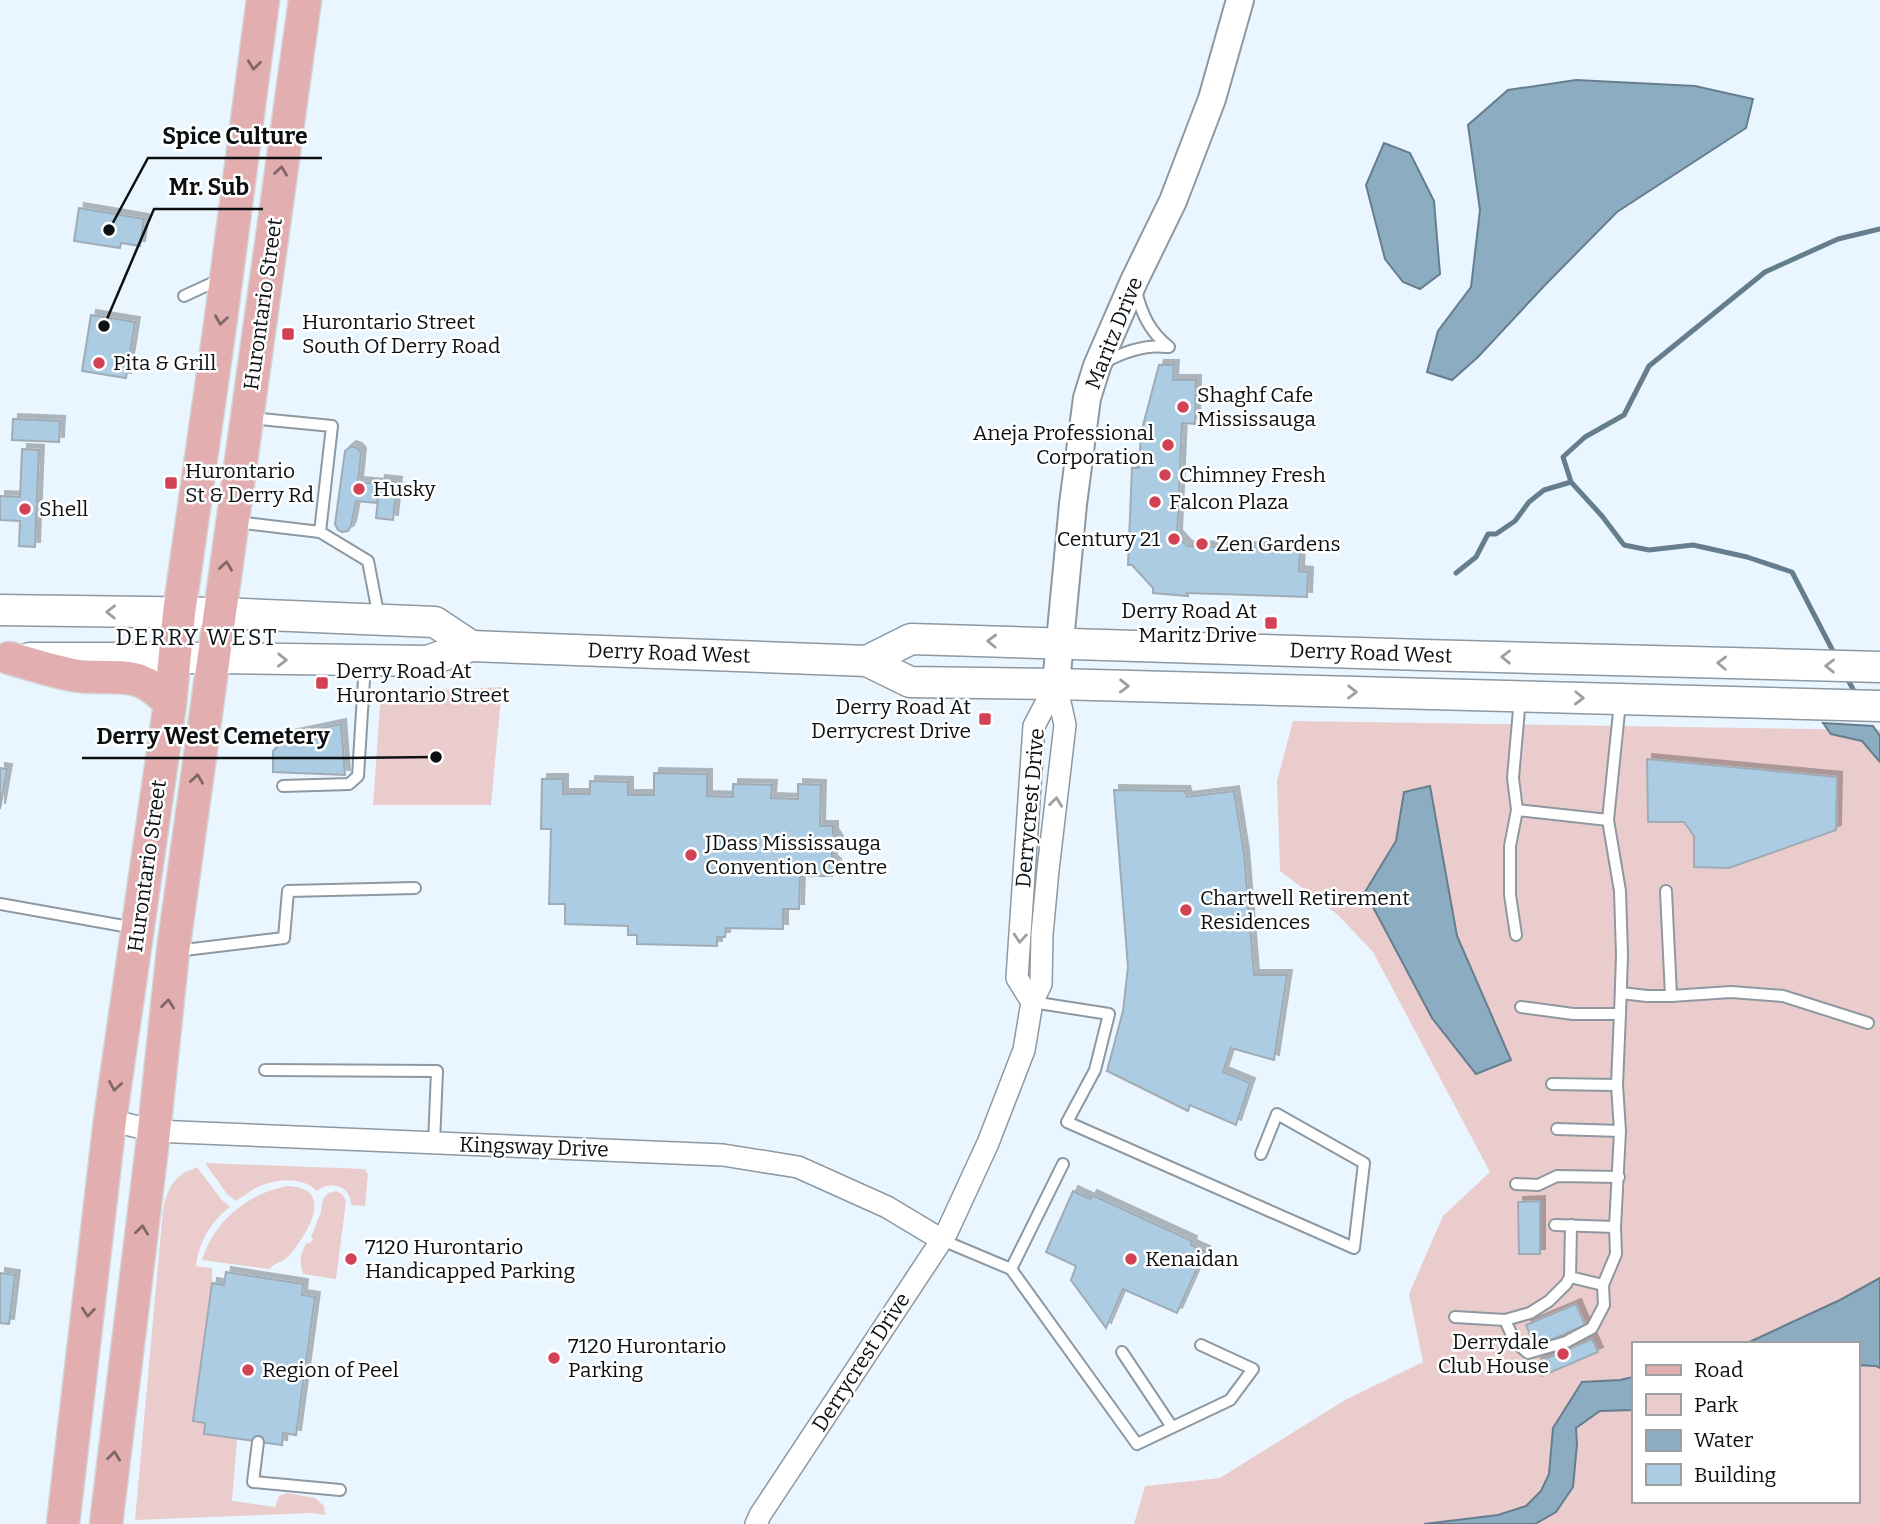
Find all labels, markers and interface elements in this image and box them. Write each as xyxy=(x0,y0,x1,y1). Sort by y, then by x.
one-way arrow xyxy=(247,59,262,71)
callout: Spice Culture xyxy=(148,114,322,158)
text: Spice Culture xyxy=(162,122,308,150)
callout: Mr. Sub xyxy=(154,165,263,209)
one-way arrow xyxy=(274,165,289,177)
text: Mr. Sub xyxy=(169,173,249,201)
street label: Hurontario Street xyxy=(238,216,288,392)
street label: Maritz Drive xyxy=(1080,273,1148,393)
place label: Hurontario Street South Of Derry Road xyxy=(302,309,501,359)
one-way arrow xyxy=(213,314,228,326)
marker: Hurontario Street South Of Derry Road xyxy=(280,326,296,342)
place label: Pita & Grill xyxy=(113,350,216,376)
marker: Pita & Grill xyxy=(91,355,107,371)
place label: Shaghf Cafe Mississauga xyxy=(1197,382,1316,432)
marker: Shaghf Cafe Mississauga xyxy=(1175,399,1191,415)
place label: Aneja Professional Corporation xyxy=(973,420,1154,470)
marker: Aneja Professional Corporation xyxy=(1160,437,1176,453)
place label: Hurontario St & Derry Rd xyxy=(185,458,314,508)
place label: Chimney Fresh xyxy=(1179,462,1326,488)
marker: Chimney Fresh xyxy=(1157,467,1173,483)
marker: Hurontario St & Derry Rd xyxy=(163,475,179,491)
place label: Husky xyxy=(373,476,437,502)
marker: Husky xyxy=(351,481,367,497)
place label: Falcon Plaza xyxy=(1169,489,1289,515)
marker: Falcon Plaza xyxy=(1147,494,1163,510)
place label: Shell xyxy=(39,496,88,522)
marker: Shell xyxy=(17,501,33,517)
place label: Century 21 xyxy=(1057,526,1160,552)
marker: Century 21 xyxy=(1166,531,1182,547)
place label: Zen Gardens xyxy=(1216,531,1341,557)
marker: Zen Gardens xyxy=(1194,536,1210,552)
one-way arrow xyxy=(218,560,233,572)
place label: Derry Road At Maritz Drive xyxy=(1121,598,1257,648)
one-way arrow xyxy=(105,604,116,619)
marker: Derry Road At Maritz Drive xyxy=(1263,615,1279,631)
district label: DERRY WEST xyxy=(116,623,278,651)
one-way arrow xyxy=(986,633,997,648)
street label: Derry Road West xyxy=(587,637,751,669)
street label: Derry Road West xyxy=(1289,637,1453,669)
one-way arrow xyxy=(1500,649,1511,665)
one-way arrow xyxy=(277,652,288,667)
one-way arrow xyxy=(1717,655,1727,671)
place label: Derry Road At Hurontario Street xyxy=(336,658,510,708)
one-way arrow xyxy=(1824,658,1835,674)
marker: Derry Road At Hurontario Street xyxy=(314,675,330,691)
one-way arrow xyxy=(1119,679,1130,694)
one-way arrow xyxy=(1347,684,1357,700)
one-way arrow xyxy=(1574,690,1585,706)
place label: Derry Road At Derrycrest Drive xyxy=(811,694,971,744)
marker: Derry Road At Derrycrest Drive xyxy=(977,711,993,727)
callout: Derry West Cemetery xyxy=(82,714,344,758)
text: Derry West Cemetery xyxy=(96,722,330,750)
street label: Derrycrest Drive xyxy=(1010,727,1050,889)
one-way arrow xyxy=(189,773,204,785)
street label: Hurontario Street xyxy=(122,778,172,954)
one-way arrow xyxy=(1048,796,1063,808)
place label: JDass Mississauga Convention Centre xyxy=(704,830,887,880)
marker: JDass Mississauga Convention Centre xyxy=(683,847,699,863)
place label: Chartwell Retirement Residences xyxy=(1200,885,1410,935)
marker: Chartwell Retirement Residences xyxy=(1178,902,1194,918)
one-way arrow xyxy=(1012,932,1027,943)
one-way arrow xyxy=(160,999,175,1010)
one-way arrow xyxy=(108,1081,123,1092)
street label: Kingsway Drive xyxy=(459,1131,609,1163)
one-way arrow xyxy=(135,1225,150,1236)
place label: 7120 Hurontario Handicapped Parking xyxy=(365,1234,575,1284)
place label: Kenaidan xyxy=(1145,1246,1238,1272)
marker: 7120 Hurontario Handicapped Parking xyxy=(343,1251,359,1267)
marker: Kenaidan xyxy=(1123,1251,1139,1267)
street label: Derrycrest Drive xyxy=(807,1288,915,1436)
one-way arrow xyxy=(81,1307,96,1318)
place label: Derrydale Club House xyxy=(1438,1329,1549,1379)
place label: 7120 Hurontario Parking xyxy=(568,1333,726,1383)
legend xyxy=(1632,1342,1859,1503)
marker: Derrydale Club House xyxy=(1555,1346,1571,1362)
marker: 7120 Hurontario Parking xyxy=(546,1350,562,1366)
place label: Region of Peel xyxy=(262,1357,399,1383)
text: Road xyxy=(1694,1357,1743,1383)
marker: Region of Peel xyxy=(240,1362,256,1378)
text: Park xyxy=(1694,1392,1738,1418)
text: Water xyxy=(1694,1427,1753,1453)
one-way arrow xyxy=(107,1450,122,1462)
text: Building xyxy=(1694,1462,1777,1488)

